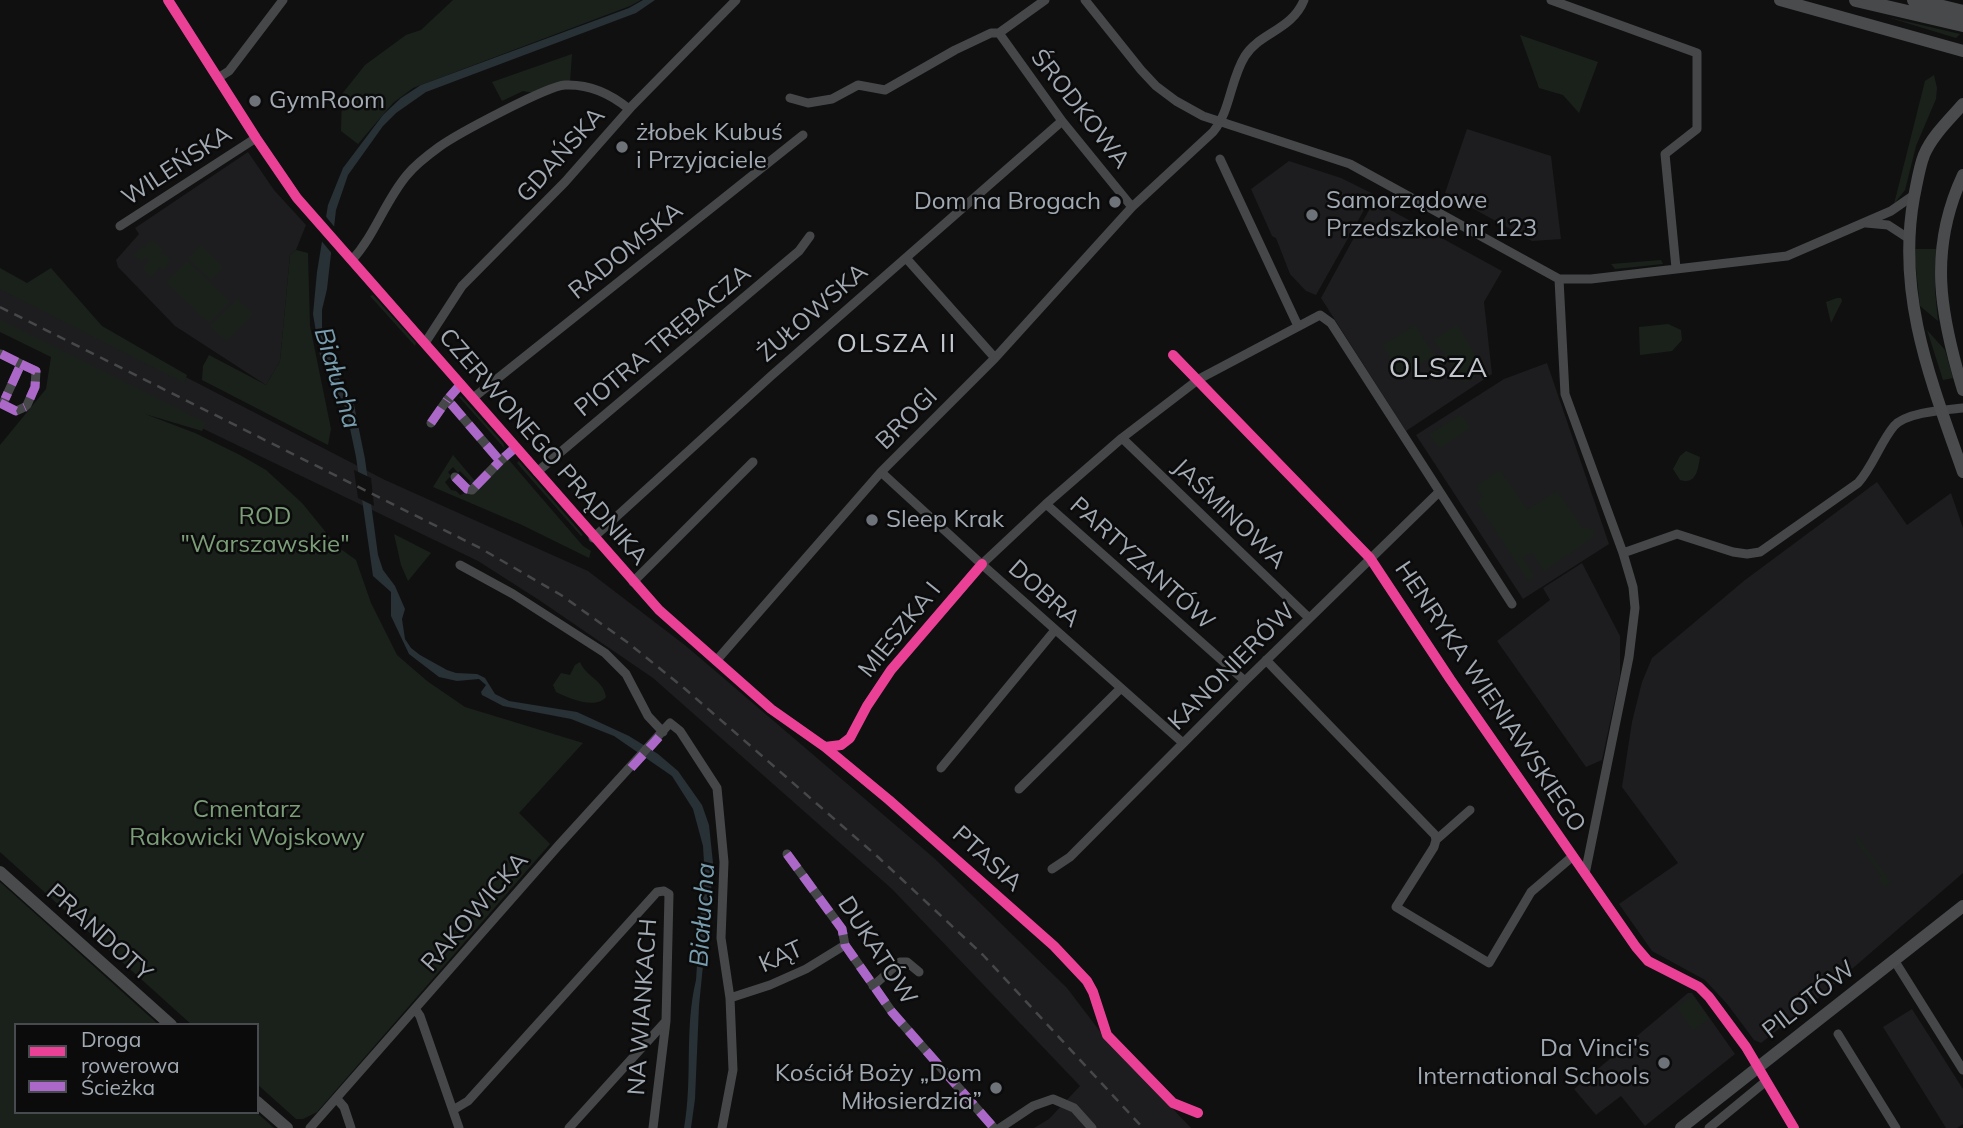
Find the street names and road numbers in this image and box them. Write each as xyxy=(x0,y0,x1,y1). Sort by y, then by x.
street label: ŚRODKOWA xyxy=(1024,44,1136,174)
street label: GDAŃSKA xyxy=(511,102,611,208)
street label: WILEŃSKA xyxy=(117,120,237,212)
street label: RADOMSKA xyxy=(563,196,689,306)
street label: ŻUŁOWSKA xyxy=(752,258,874,368)
street label: PIOTRA TRĘBACZA xyxy=(569,259,757,423)
street label: CZERWONEGO PRĄDNIKA xyxy=(432,323,654,571)
street label: BROGI xyxy=(870,382,944,456)
street label: JAŚMINOWA xyxy=(1166,453,1292,575)
street label: PARTYZANTÓW xyxy=(1064,491,1220,637)
street label: DOBRA xyxy=(1002,554,1086,634)
street label: HENRYKA WIENIAWSKIEGO xyxy=(1388,556,1592,838)
street label: MIESZKA I xyxy=(853,576,947,684)
street label: KANONIERÓW xyxy=(1162,597,1302,737)
street label: PTASIA xyxy=(946,820,1028,898)
street label: RAKOWICKA xyxy=(416,847,534,977)
street label: PRANDOTY xyxy=(40,878,158,988)
street label: DUKATÓW xyxy=(831,891,923,1011)
street label: NA WIANKACH xyxy=(622,918,664,1096)
street label: KĄT xyxy=(755,935,807,979)
street label: PILOTÓW xyxy=(1757,955,1861,1045)

